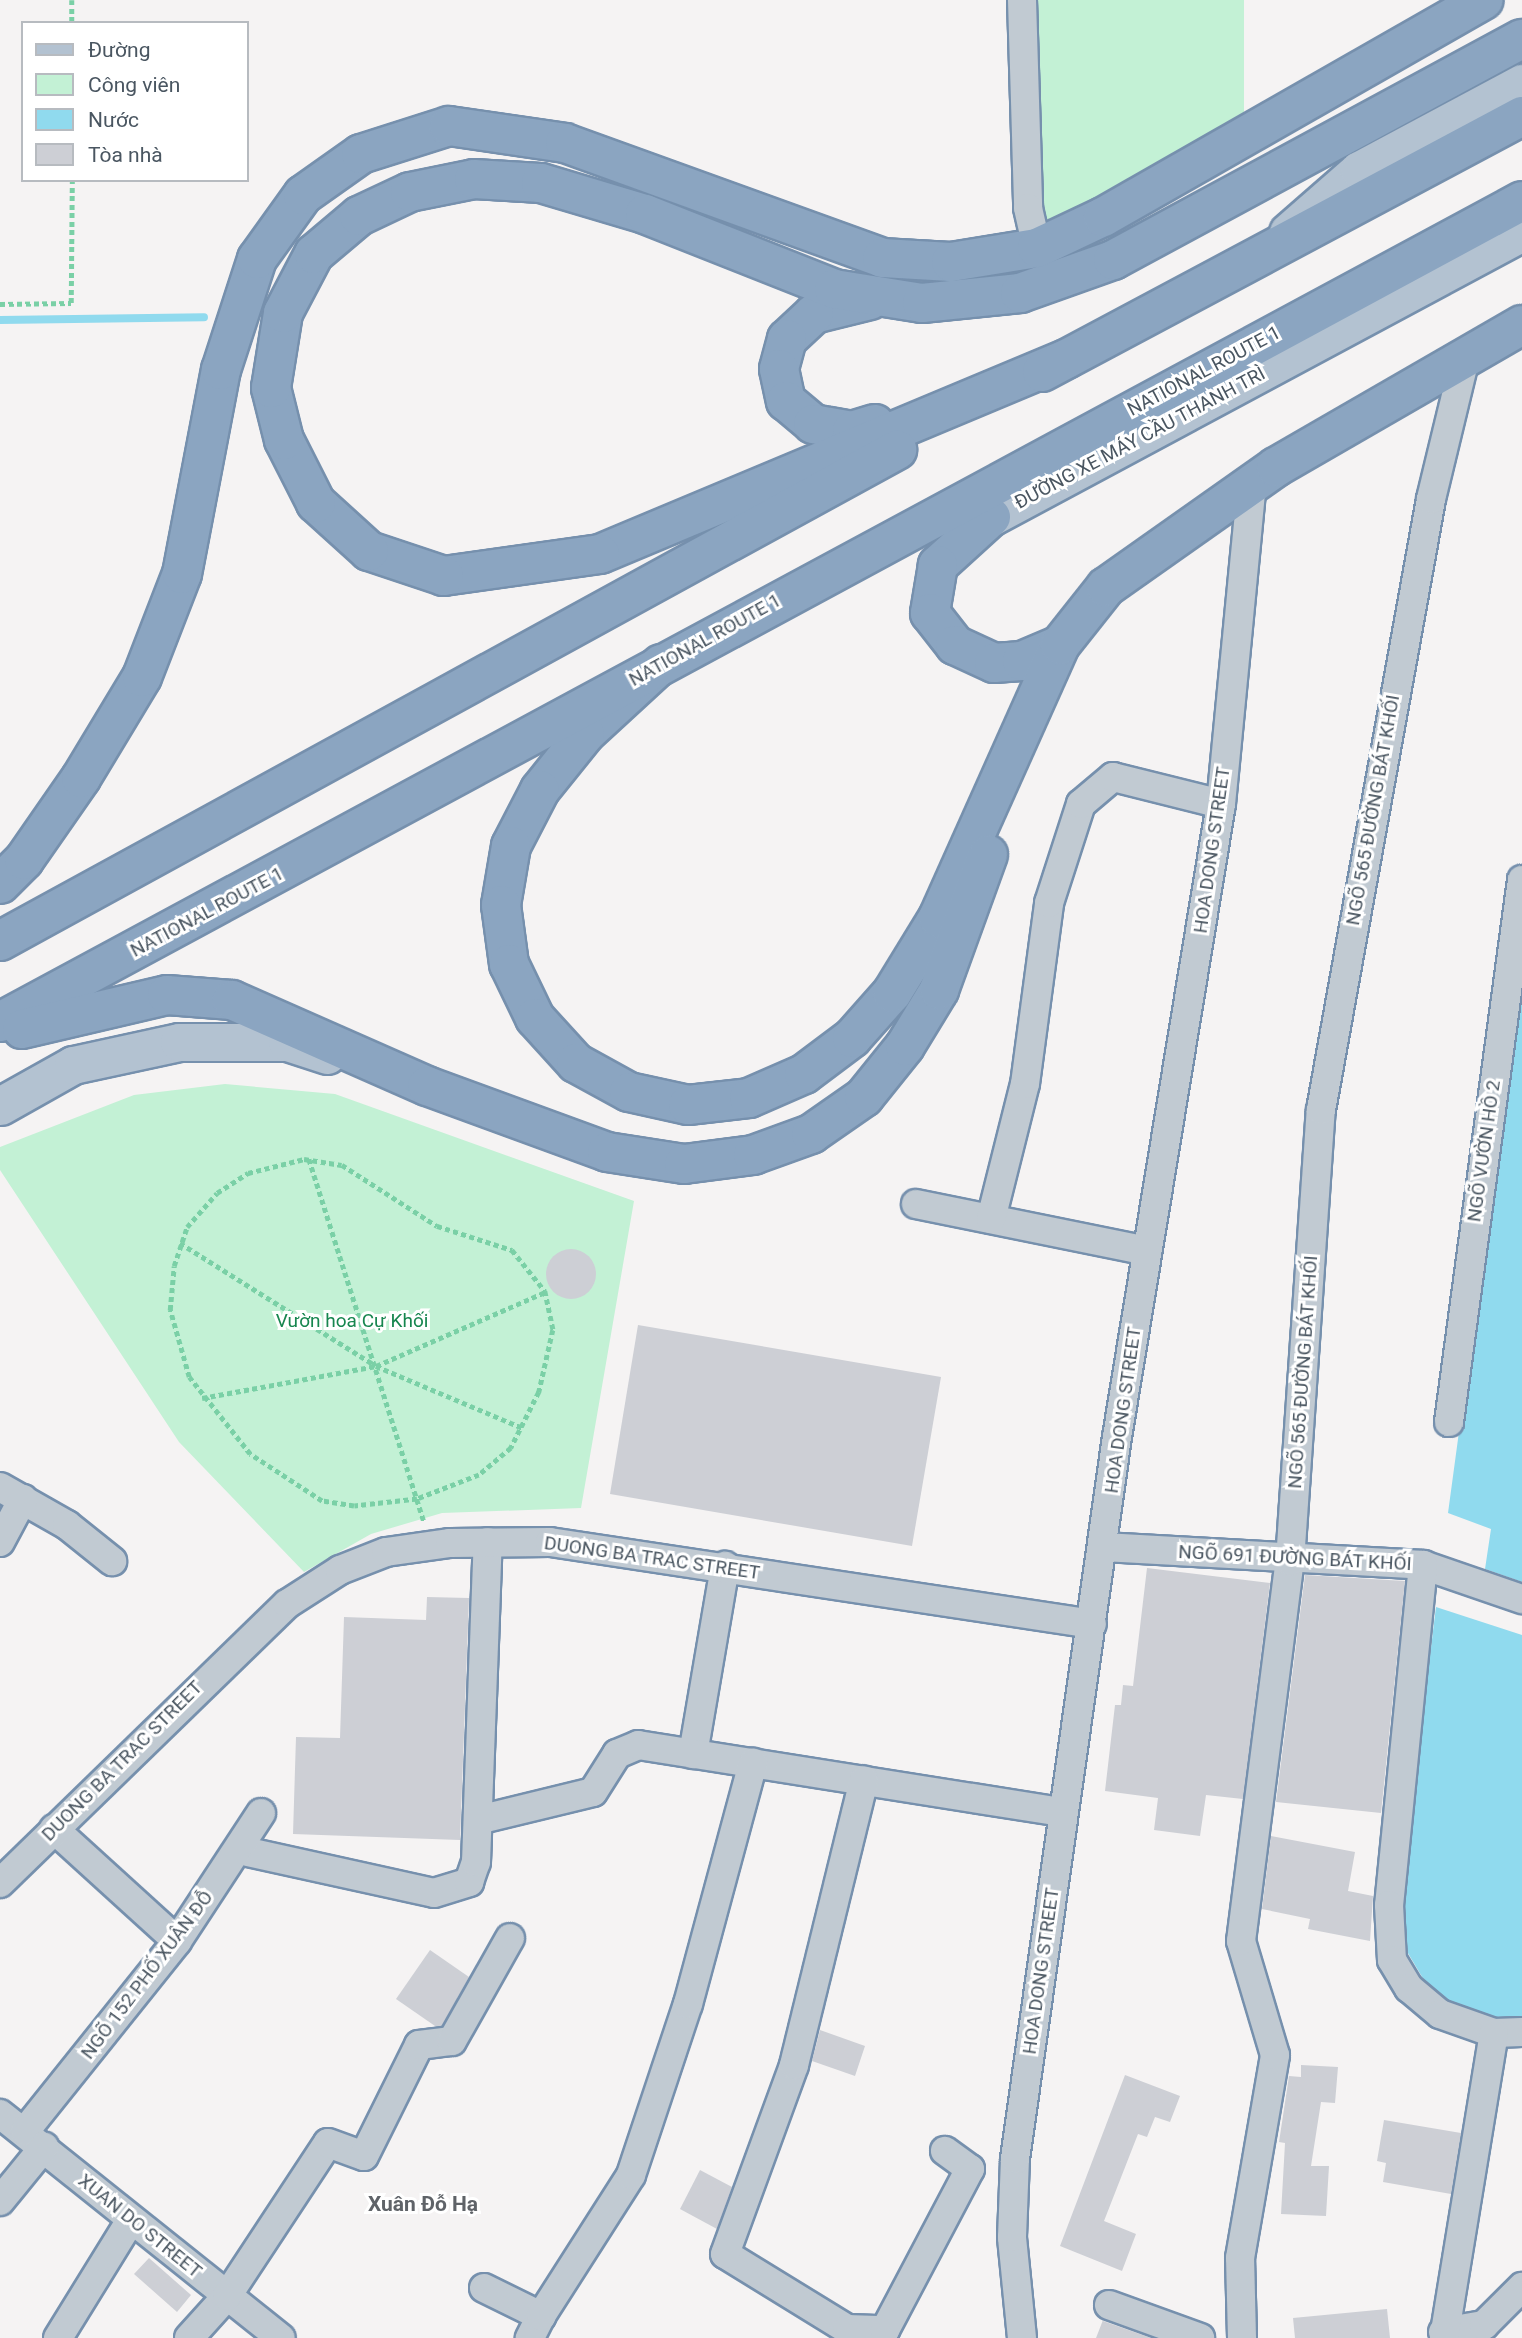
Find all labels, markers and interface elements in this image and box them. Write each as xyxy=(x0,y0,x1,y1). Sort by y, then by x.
legend xyxy=(21,21,248,182)
text: Đường xyxy=(88,38,150,62)
text: Công viên xyxy=(88,73,180,97)
text: Nước xyxy=(88,108,139,132)
text: Tòa nhà xyxy=(88,143,163,167)
street label: NATIONAL ROUTE 1 xyxy=(1124,321,1284,421)
street label: ĐƯỜNG XE MÁY CẦU THANH TRÌ xyxy=(1011,362,1269,514)
street label: NATIONAL ROUTE 1 xyxy=(625,589,785,691)
street label: NGÕ 565 ĐƯỜNG BÁT KHỐI xyxy=(1341,693,1405,927)
street label: HOA DONG STREET xyxy=(1189,765,1235,935)
street label: NATIONAL ROUTE 1 xyxy=(127,862,287,962)
street label: NGÕ VƯỜN HỒ 2 xyxy=(1463,1079,1505,1223)
street label: NGÕ 565 ĐƯỜNG BÁT KHỐI xyxy=(1283,1254,1323,1490)
park label: Vườn hoa Cự Khối xyxy=(276,1310,428,1332)
street label: HOA DONG STREET xyxy=(1100,1325,1146,1495)
street label: DUONG BA TRAC STREET xyxy=(543,1532,761,1584)
street label: NGÕ 691 ĐƯỜNG BÁT KHỐI xyxy=(1178,1540,1412,1576)
street label: DUONG BA TRAC STREET xyxy=(37,1676,207,1846)
street label: NGÕ 152 PHỐ XUÂN ĐỖ xyxy=(76,1886,218,2064)
street label: HOA DONG STREET xyxy=(1018,1886,1064,2056)
street label: XUAN DO STREET xyxy=(74,2169,206,2283)
district label: Xuân Đỗ Hạ xyxy=(368,2191,478,2217)

